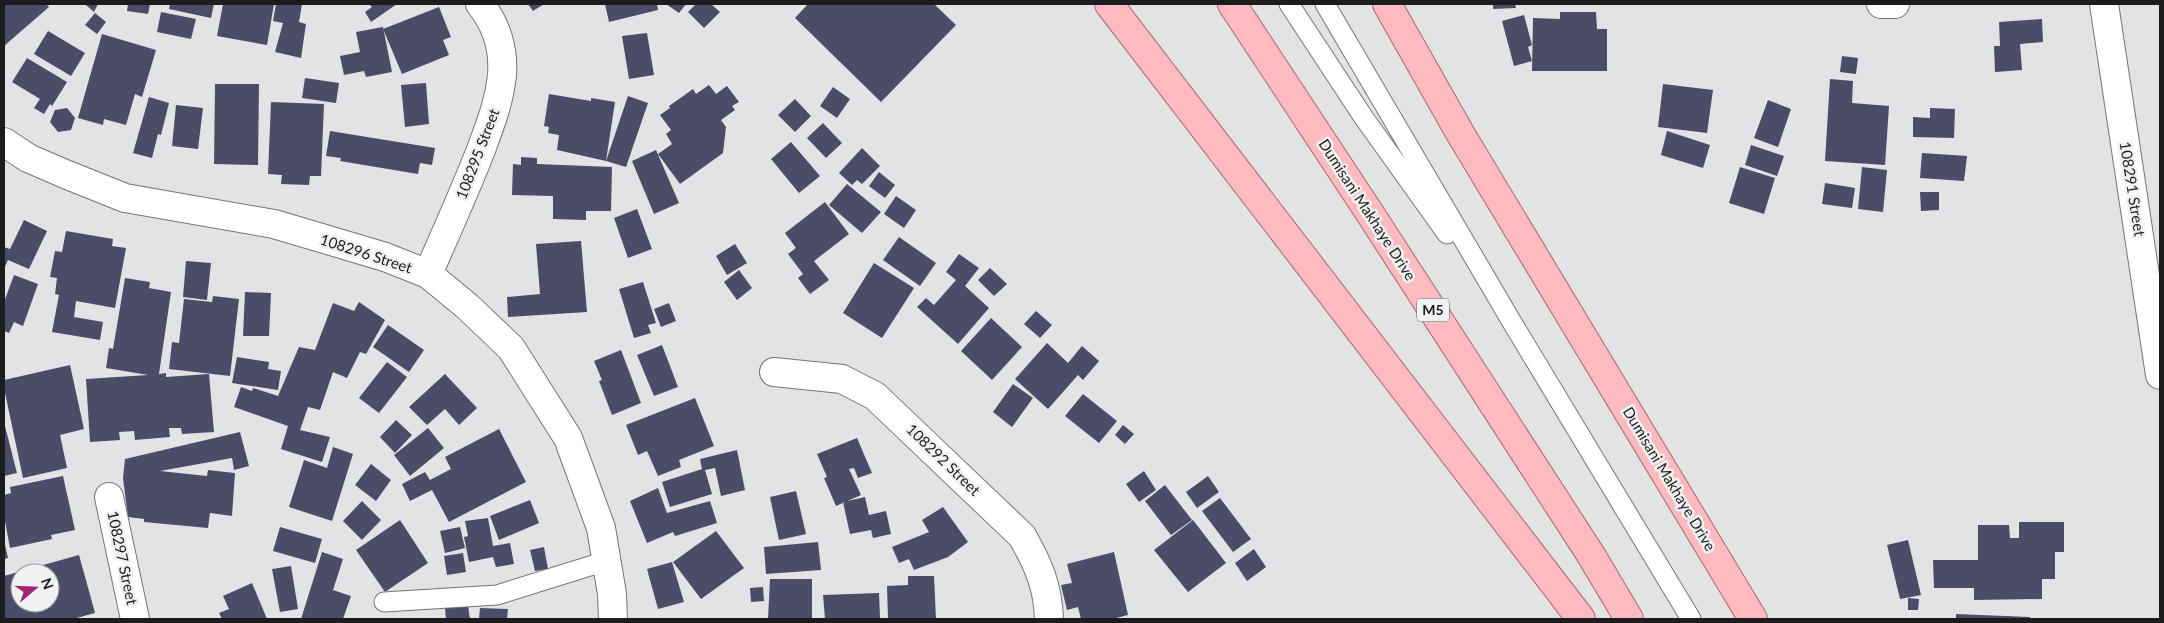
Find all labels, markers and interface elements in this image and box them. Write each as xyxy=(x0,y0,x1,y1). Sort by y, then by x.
street label: 108295 Street xyxy=(452,105,503,201)
street label: Dumisani Makhaye Drive xyxy=(1315,135,1420,284)
street label: 108291 Street xyxy=(2117,140,2149,238)
street label: 108296 Street xyxy=(318,230,415,277)
road number: M5 xyxy=(1417,298,1449,322)
street label: Dumisani Makhaye Drive xyxy=(1620,403,1720,554)
street label: 108292 Street xyxy=(903,420,985,499)
street label: 108297 Street xyxy=(104,509,142,607)
north arrow xyxy=(10,563,60,613)
text: N xyxy=(38,576,58,591)

